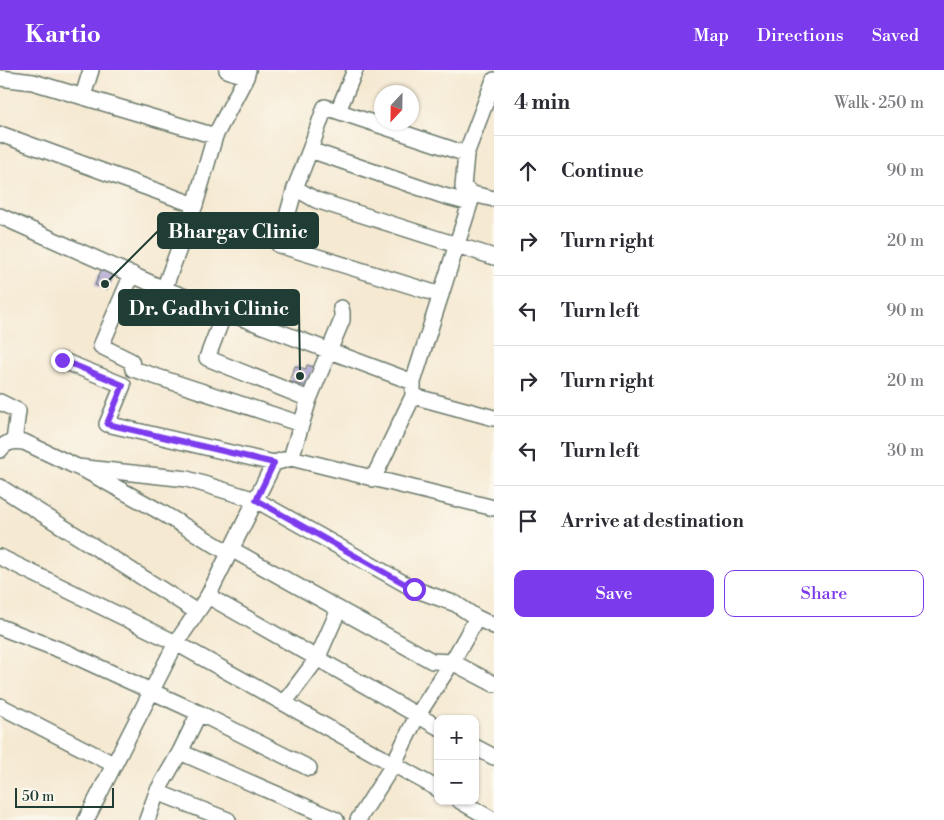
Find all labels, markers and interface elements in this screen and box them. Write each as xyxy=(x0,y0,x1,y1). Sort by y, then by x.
text: Kartio xyxy=(25,20,101,50)
text: Map xyxy=(693,24,729,47)
text: Directions xyxy=(757,24,844,47)
text: Saved xyxy=(872,24,919,47)
north arrow xyxy=(374,85,419,130)
text: 4 min xyxy=(514,90,570,116)
text: Walk · 250 m xyxy=(834,93,924,113)
icon: ahead xyxy=(514,157,542,185)
text: Continue xyxy=(561,159,644,183)
text: 90 m xyxy=(886,161,924,181)
callout: Bhargav Clinic xyxy=(158,213,318,248)
text: Bhargav Clinic xyxy=(168,220,308,245)
icon: right xyxy=(514,227,542,255)
text: Turn right xyxy=(561,229,654,253)
text: 20 m xyxy=(887,231,924,251)
callout: Dr. Gadhvi Clinic xyxy=(119,290,299,325)
text: Dr. Gadhvi Clinic xyxy=(129,297,289,322)
icon: left xyxy=(514,297,542,325)
text: Turn left xyxy=(561,299,640,323)
text: 90 m xyxy=(886,301,924,321)
route end xyxy=(51,349,74,372)
icon: right xyxy=(514,367,542,395)
text: Turn right xyxy=(561,369,654,393)
text: 20 m xyxy=(887,371,924,391)
icon: left xyxy=(514,437,542,465)
text: Turn left xyxy=(561,439,640,463)
text: 30 m xyxy=(887,441,924,461)
icon: arrive xyxy=(514,507,542,535)
text: Arrive at destination xyxy=(561,509,744,533)
button: Save xyxy=(514,570,714,617)
button: Share xyxy=(724,570,924,617)
route start xyxy=(403,578,426,601)
map controls xyxy=(434,715,479,805)
button: + xyxy=(434,715,479,760)
button: − xyxy=(434,760,479,805)
scale bar xyxy=(15,785,114,808)
text: 50 m xyxy=(22,788,54,806)

